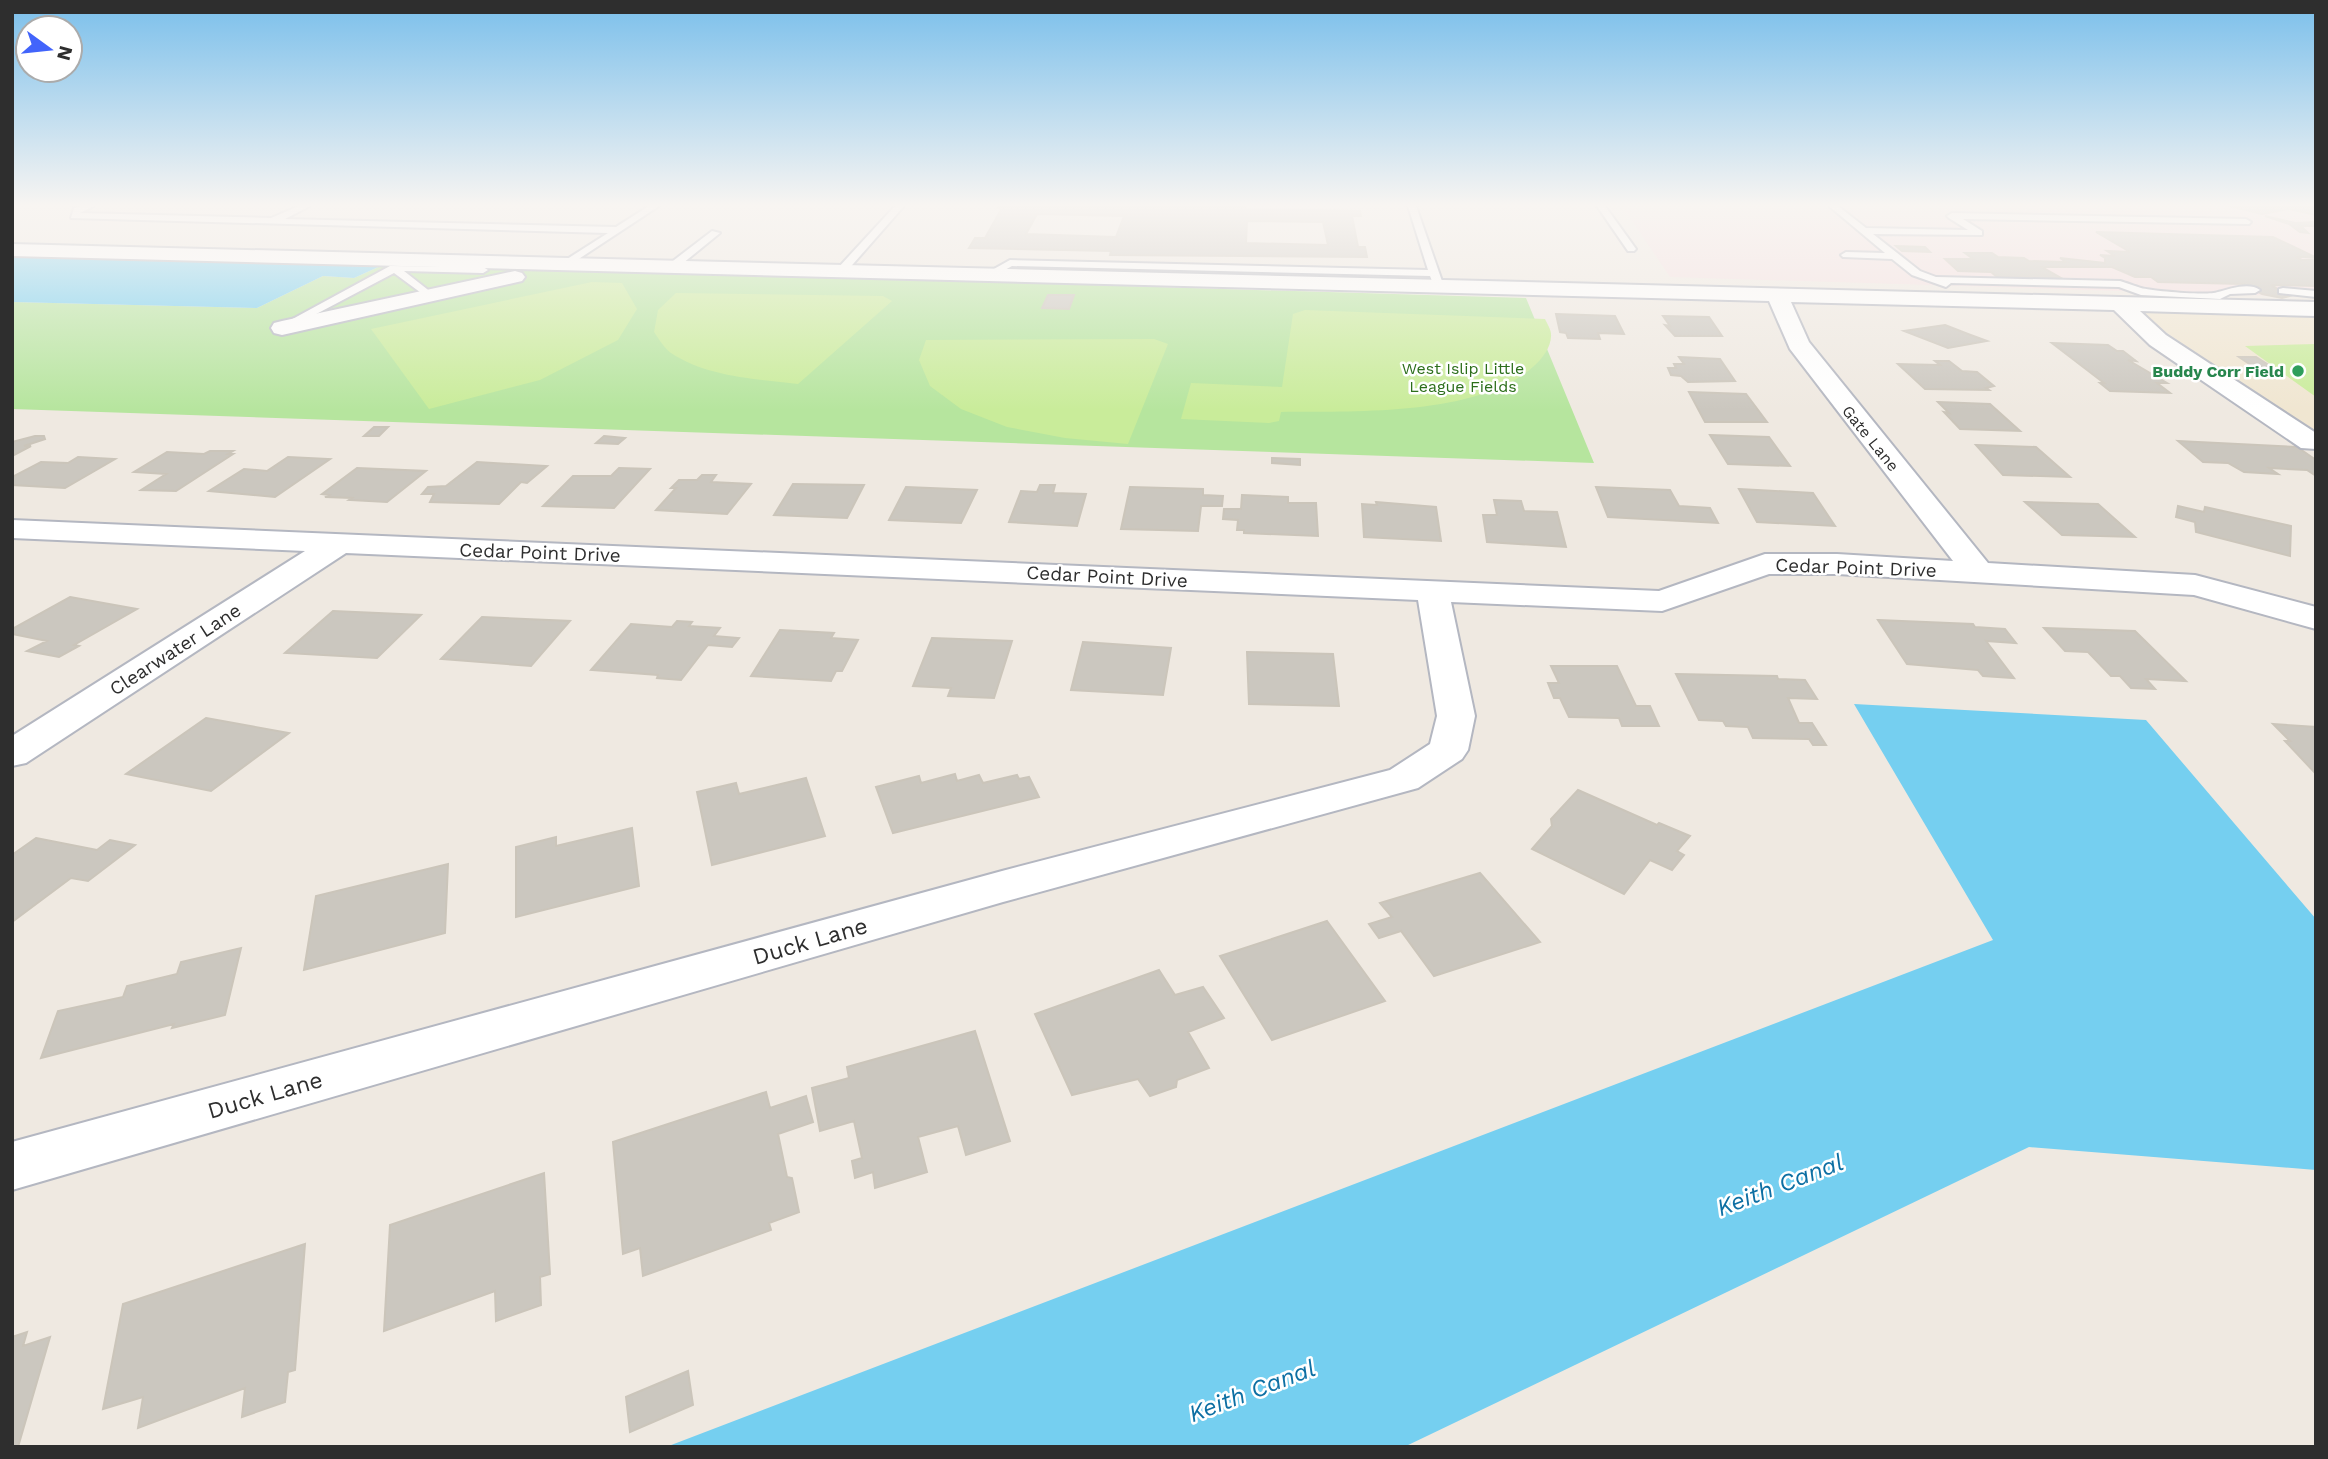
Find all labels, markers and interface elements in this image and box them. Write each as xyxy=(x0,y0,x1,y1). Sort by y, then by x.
north arrow xyxy=(14,14,84,84)
text: N xyxy=(52,43,78,63)
park label: West Islip Little League Fields xyxy=(1402,359,1524,396)
place label: Buddy Corr Field xyxy=(2152,362,2284,381)
marker: Buddy Corr Field xyxy=(2290,363,2306,379)
street label: Gate Lane xyxy=(1838,401,1903,475)
street label: Cedar Point Drive xyxy=(459,538,621,567)
street label: Cedar Point Drive xyxy=(1775,553,1937,582)
street label: Cedar Point Drive xyxy=(1026,561,1188,592)
street label: Clearwater Lane xyxy=(105,598,245,700)
street label: Duck Lane xyxy=(750,912,871,971)
street label: Duck Lane xyxy=(205,1066,326,1125)
water label: Keith Canal xyxy=(1713,1148,1847,1222)
water label: Keith Canal xyxy=(1185,1354,1319,1428)

